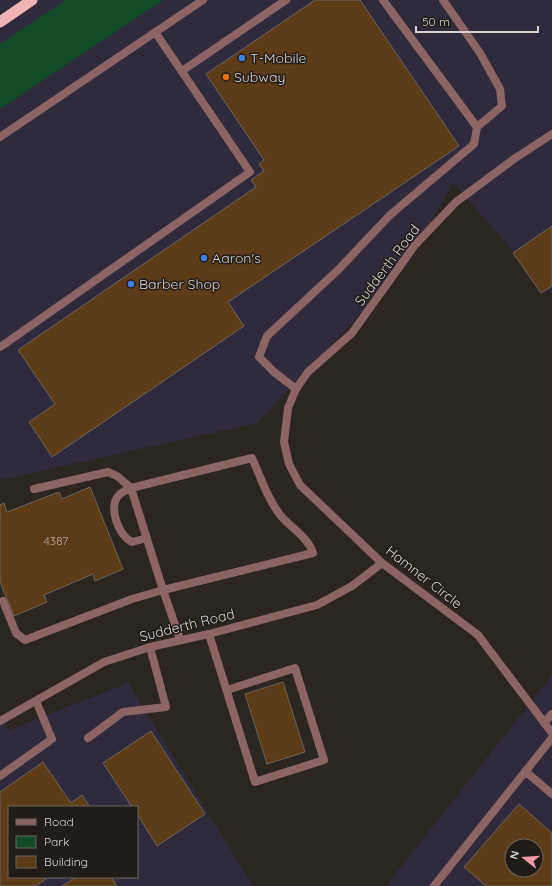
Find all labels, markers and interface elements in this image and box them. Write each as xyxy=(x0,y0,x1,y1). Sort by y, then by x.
scale bar xyxy=(416,8,538,34)
text: 50 m xyxy=(422,14,450,29)
place label: T-Mobile xyxy=(250,49,307,67)
marker: T-Mobile xyxy=(237,53,247,63)
place label: Subway xyxy=(234,68,285,86)
marker: Subway xyxy=(221,72,231,82)
street label: Sudderth Road xyxy=(351,221,423,309)
place label: Aaron's xyxy=(212,249,261,267)
marker: Aaron's xyxy=(199,253,209,263)
place label: Barber Shop xyxy=(139,275,220,293)
marker: Barber Shop xyxy=(126,279,136,289)
house number: 4387 xyxy=(44,533,68,548)
street label: Hamner Circle xyxy=(382,542,466,612)
street label: Sudderth Road xyxy=(138,604,236,646)
legend xyxy=(8,806,138,878)
text: Road xyxy=(44,814,74,829)
text: Park xyxy=(44,834,69,849)
north arrow xyxy=(504,838,544,878)
text: N xyxy=(507,849,522,861)
text: Building xyxy=(44,854,88,869)

